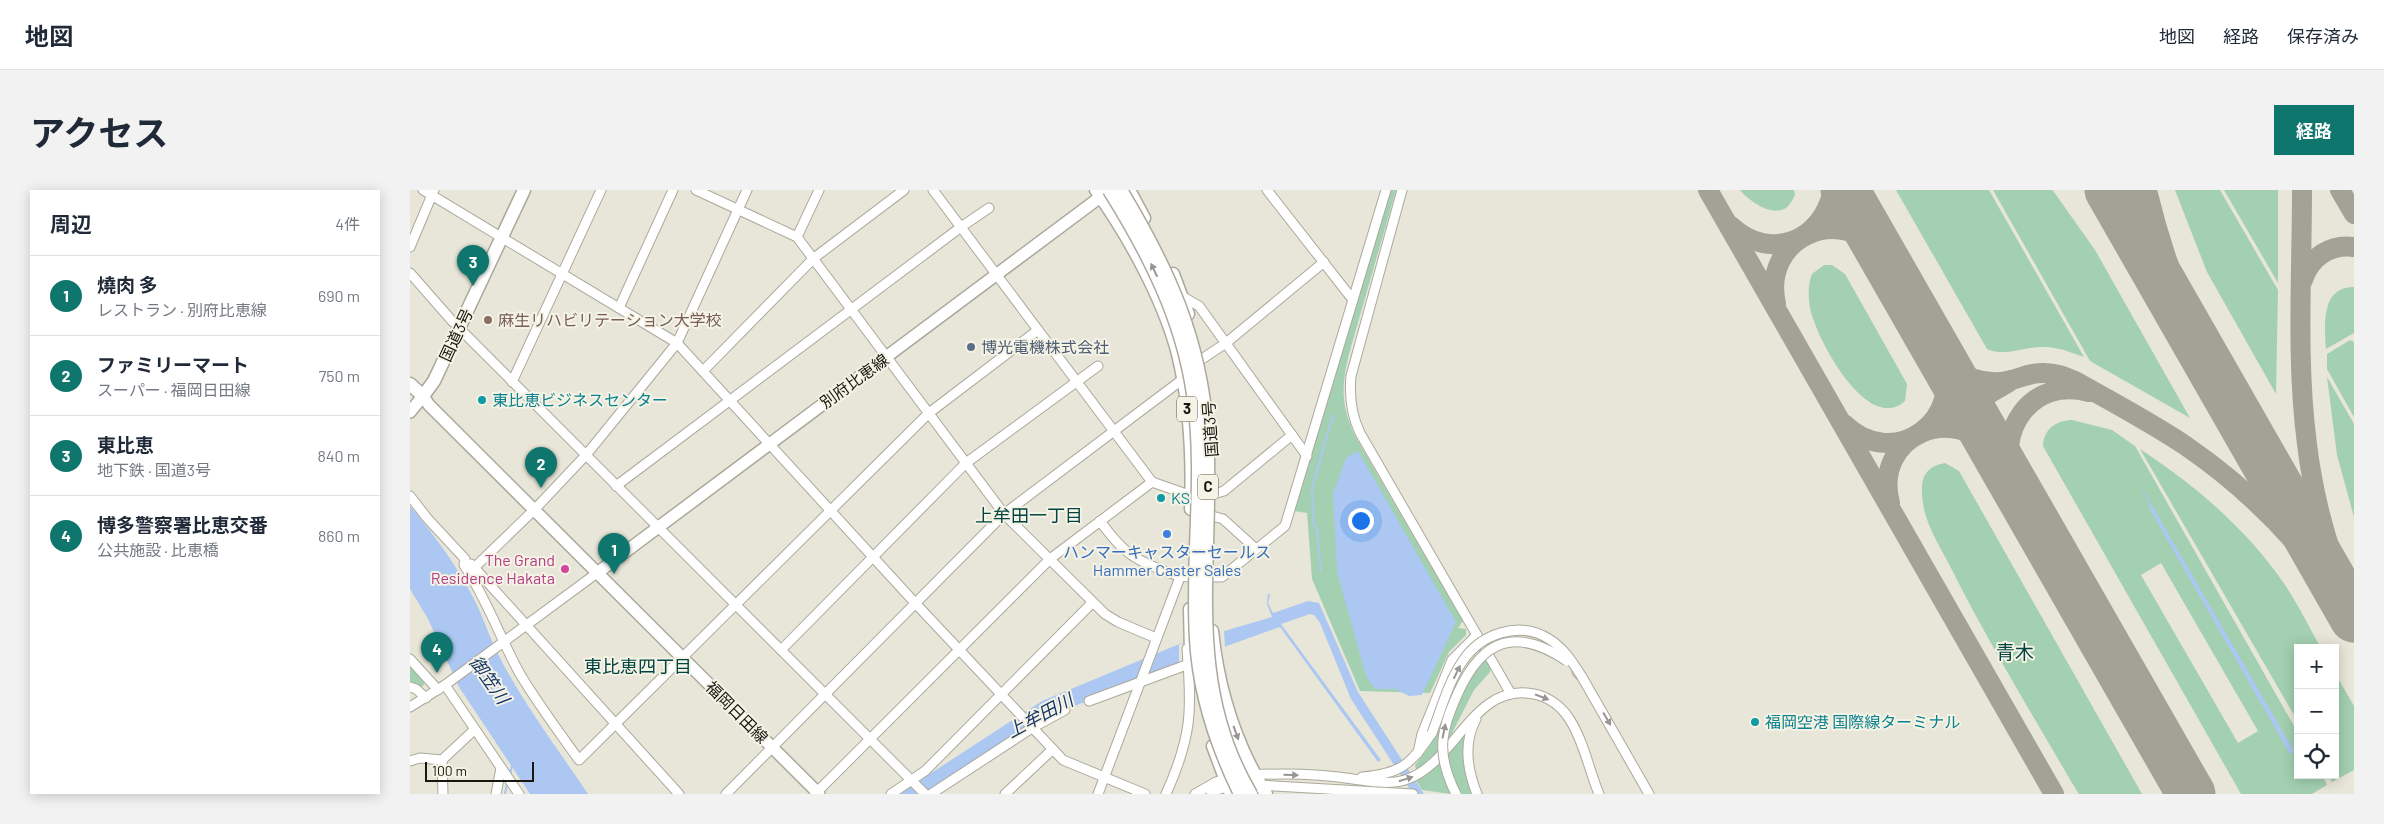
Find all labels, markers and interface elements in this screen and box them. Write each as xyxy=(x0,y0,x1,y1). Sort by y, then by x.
text: 地図 xyxy=(25,21,73,50)
text: 地図 xyxy=(2159,25,2195,47)
text: 経路 xyxy=(2223,25,2259,47)
text: 保存済み xyxy=(2287,25,2359,47)
button: 経路 xyxy=(2274,105,2354,155)
text: アクセス xyxy=(30,111,168,153)
text: 周辺 xyxy=(50,211,92,236)
text: 4件 xyxy=(335,214,360,233)
pin: 3 xyxy=(457,245,489,286)
one-way arrow xyxy=(1150,262,1159,277)
text: 燒肉 多 xyxy=(97,273,158,296)
text: 1 xyxy=(63,286,69,305)
text: 690 m xyxy=(318,286,360,305)
text: レストラン · 別府比恵線 xyxy=(97,300,267,319)
street label: 国道3号 xyxy=(435,305,476,364)
place label: 麻生リハビリテーション大学校 xyxy=(498,310,722,329)
marker: 麻生リハビリテーション大学校 xyxy=(482,314,494,326)
place label: 博光電機株式会社 xyxy=(981,337,1109,356)
marker: 博光電機株式会社 xyxy=(965,341,977,353)
street label: 別府比恵線 xyxy=(816,349,892,412)
text: ファミリーマート xyxy=(97,353,249,376)
text: 2 xyxy=(62,366,70,385)
text: 750 m xyxy=(319,366,360,385)
text: スーパー · 福岡日田線 xyxy=(97,380,251,399)
place label: 東比恵ビジネスセンター xyxy=(492,390,668,409)
marker: 東比恵ビジネスセンター xyxy=(476,394,488,406)
road number: 3 xyxy=(1177,396,1197,422)
street label: 国道3号 xyxy=(1198,400,1221,458)
text: 東比恵 xyxy=(97,433,154,456)
text: 3 xyxy=(62,446,70,465)
text: 840 m xyxy=(317,446,360,465)
pin: 2 xyxy=(525,447,557,488)
text: 地下鉄 · 国道3号 xyxy=(97,460,211,479)
road number: C xyxy=(1198,474,1218,500)
place label: KS xyxy=(1171,488,1190,507)
marker: KS xyxy=(1155,492,1167,504)
district label: 上牟田一丁目 xyxy=(975,504,1083,526)
your location xyxy=(1348,508,1374,534)
text: 博多警察署比恵交番 xyxy=(97,513,268,536)
text: 4 xyxy=(61,526,71,545)
text: 860 m xyxy=(318,526,360,545)
marker: ハンマーキャスターセールス Hammer Caster Sales xyxy=(1161,528,1173,540)
pin: 1 xyxy=(598,533,630,574)
text: 公共施設 · 比恵橋 xyxy=(97,540,219,559)
place label: ハンマーキャスターセールス Hammer Caster Sales xyxy=(1063,542,1271,579)
place label: The Grand Residence Hakata xyxy=(431,550,555,587)
marker: The Grand Residence Hakata xyxy=(559,563,571,575)
pin: 4 xyxy=(421,632,453,673)
district label: 青木 xyxy=(1996,640,2034,663)
map controls xyxy=(2294,644,2339,779)
button: + xyxy=(2294,644,2339,689)
water label: 御笠川 xyxy=(465,651,515,709)
district label: 東比恵四丁目 xyxy=(584,655,692,677)
one-way arrow xyxy=(1453,665,1461,679)
street label: 福岡日田線 xyxy=(702,677,772,747)
water label: 上牟田川 xyxy=(1003,688,1078,742)
button: − xyxy=(2294,689,2339,734)
one-way arrow xyxy=(1535,693,1550,701)
one-way arrow xyxy=(1602,712,1611,725)
place label: 福岡空港 国際線ターミナル xyxy=(1765,712,1960,731)
marker: 福岡空港 国際線ターミナル xyxy=(1749,716,1761,728)
one-way arrow xyxy=(1440,723,1448,738)
one-way arrow xyxy=(1233,726,1240,741)
button: locate xyxy=(2294,734,2339,779)
scale bar xyxy=(425,759,534,782)
text: 100 m xyxy=(432,762,467,779)
one-way arrow xyxy=(1283,772,1299,780)
one-way arrow xyxy=(1399,774,1414,782)

